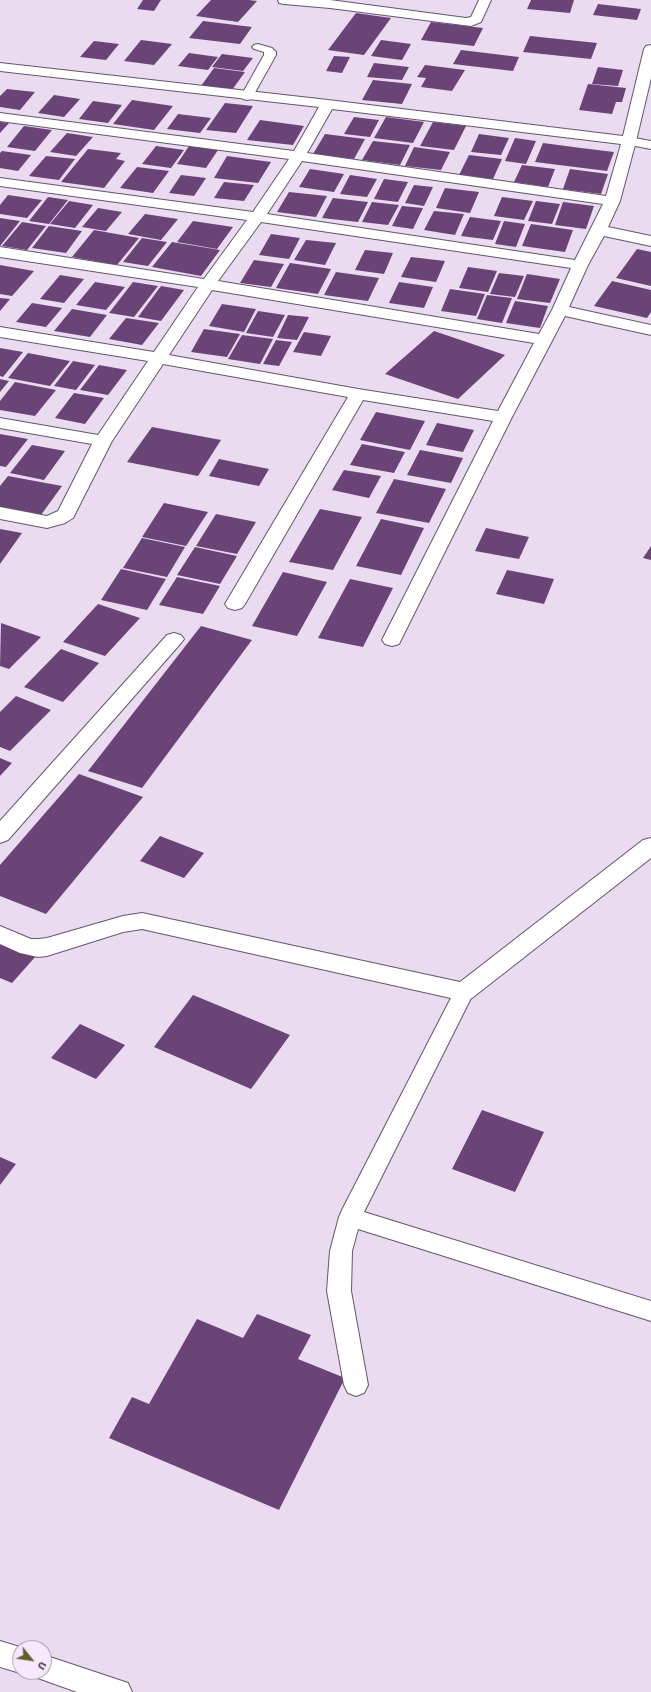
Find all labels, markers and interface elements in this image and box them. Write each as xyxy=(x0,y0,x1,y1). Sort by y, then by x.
north arrow xyxy=(12,1640,52,1680)
text: U xyxy=(35,1660,48,1672)

